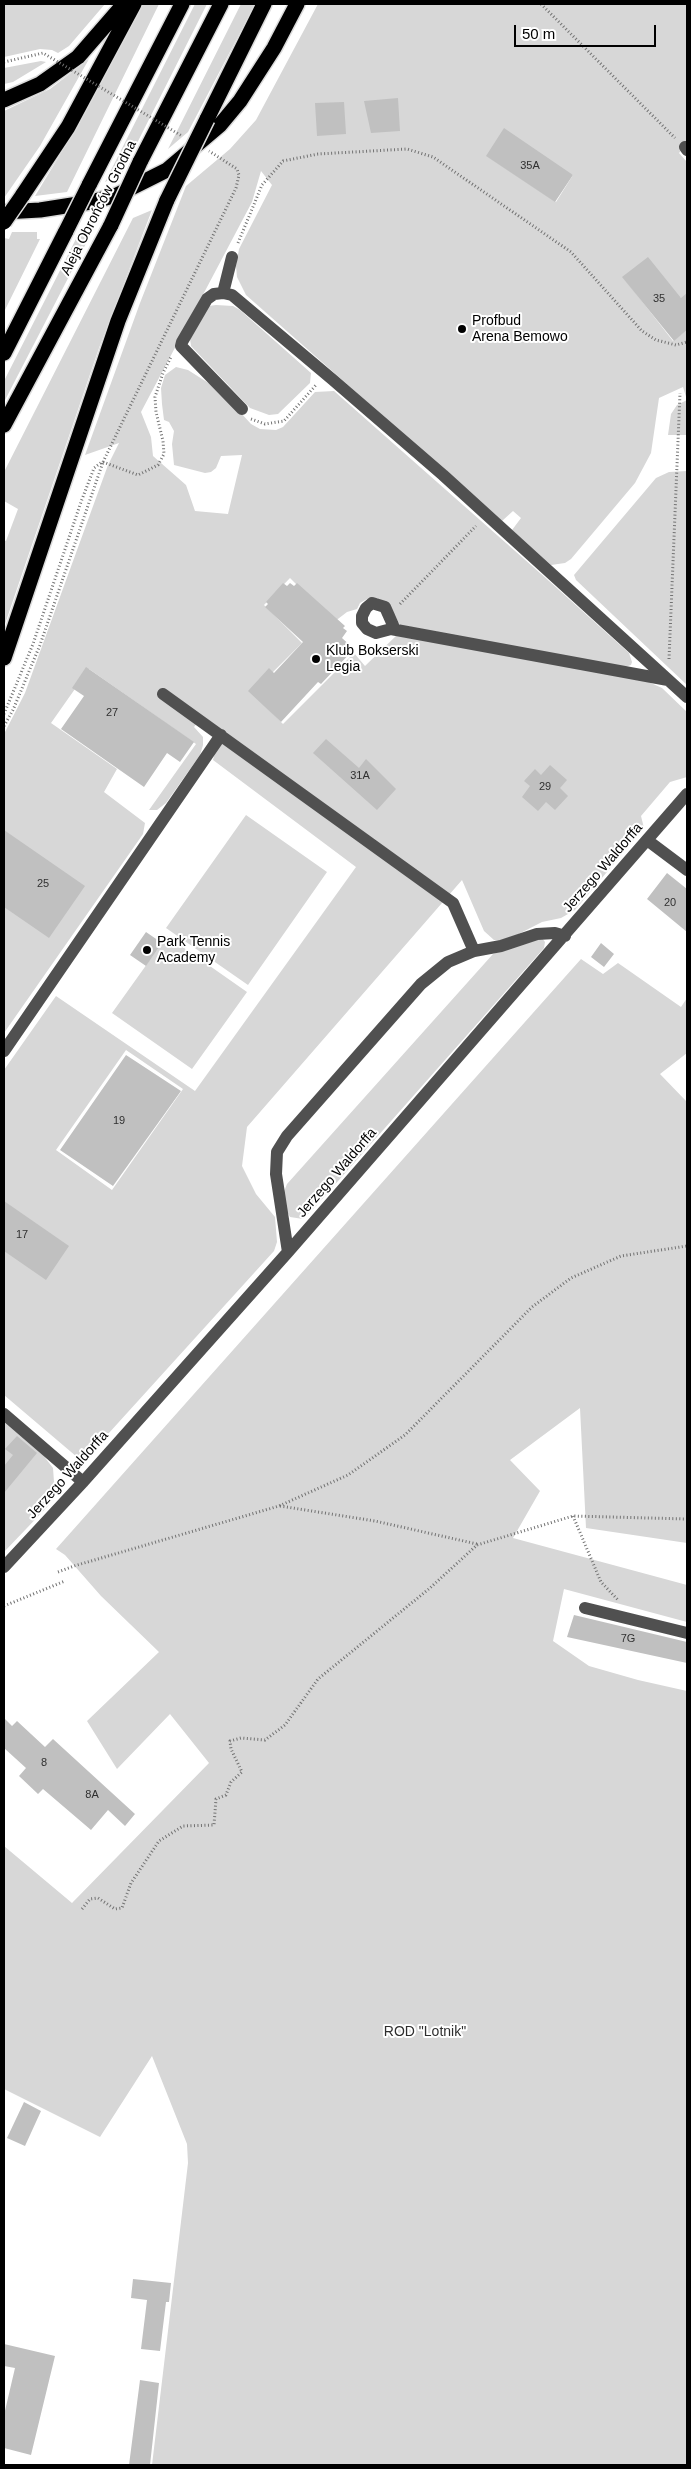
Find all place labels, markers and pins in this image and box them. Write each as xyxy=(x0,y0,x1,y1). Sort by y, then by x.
place label: Profbud Arena Bemowo xyxy=(472,313,568,346)
marker: Profbud Arena Bemowo xyxy=(456,323,468,335)
place label: Klub Bokserski Legia xyxy=(326,643,419,676)
marker: Klub Bokserski Legia xyxy=(310,653,322,665)
place label: Park Tennis Academy xyxy=(157,934,230,966)
marker: Park Tennis Academy xyxy=(141,944,153,956)

